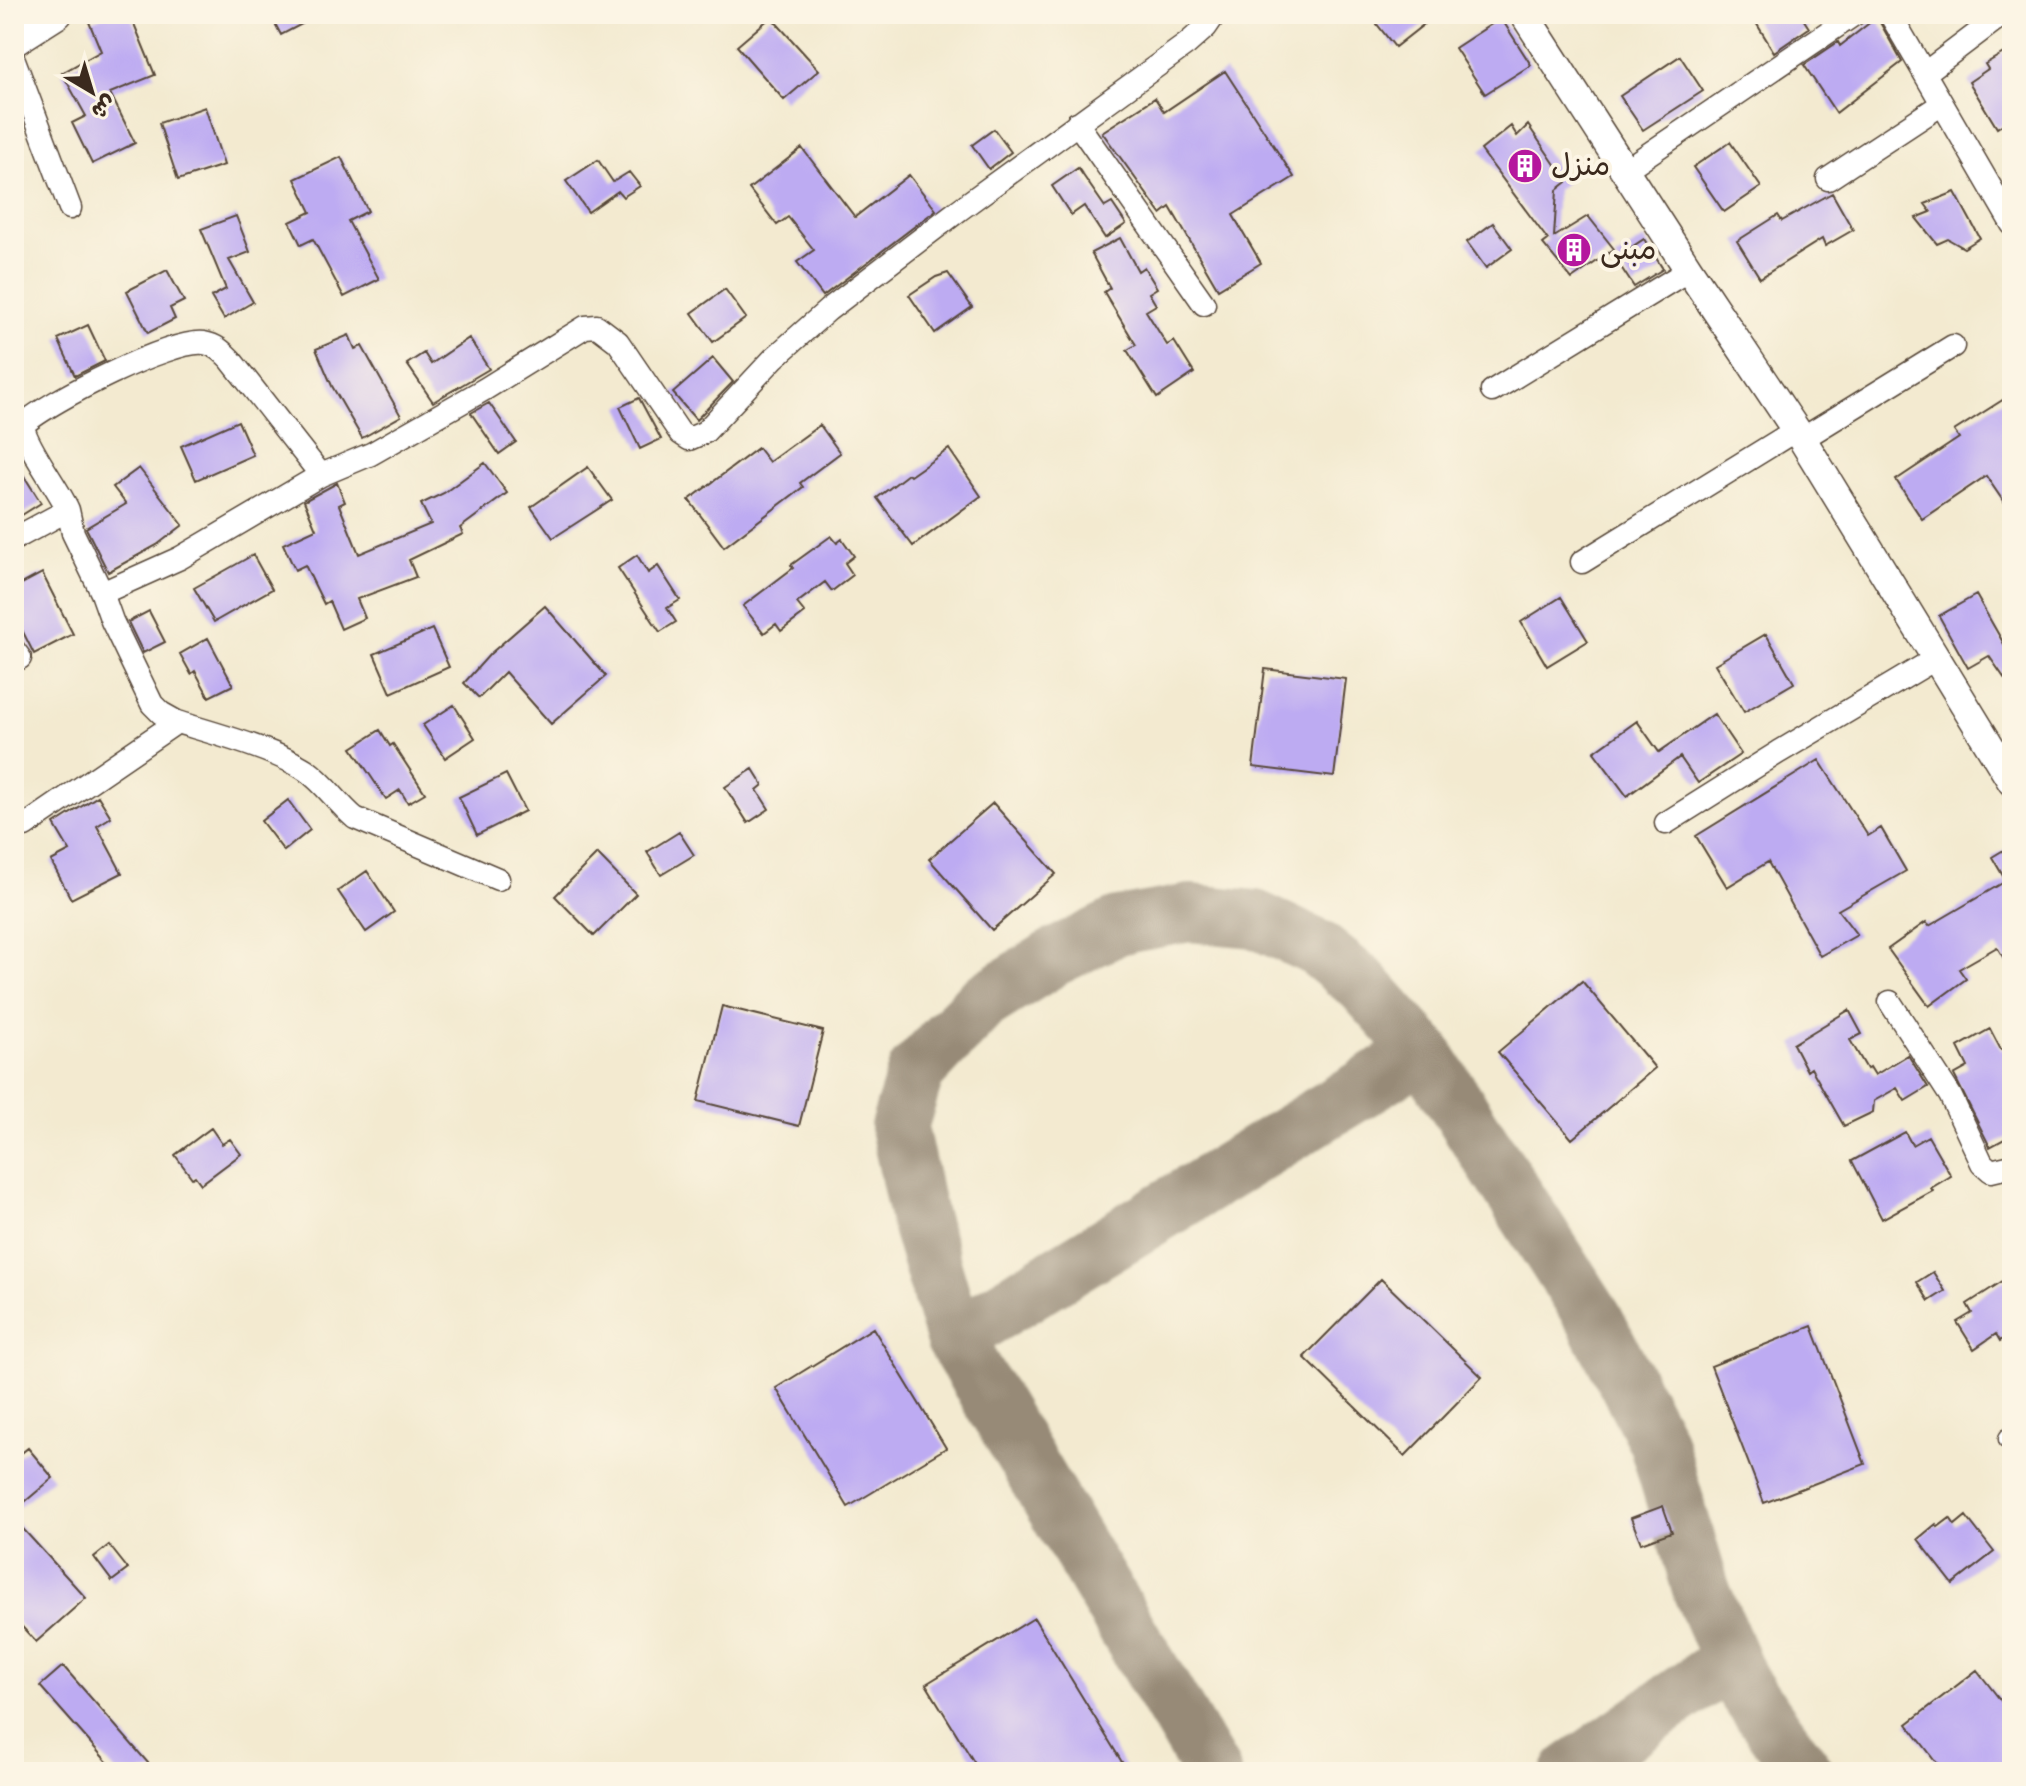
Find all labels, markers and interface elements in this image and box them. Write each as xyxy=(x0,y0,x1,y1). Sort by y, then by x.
north arrow xyxy=(52,52,132,132)
text: ش xyxy=(85,88,121,125)
building icon: منزل xyxy=(1506,147,1544,185)
place label: منزل xyxy=(1551,147,1610,186)
building icon: مبنى xyxy=(1555,231,1593,269)
place label: مبنى xyxy=(1600,231,1656,270)

